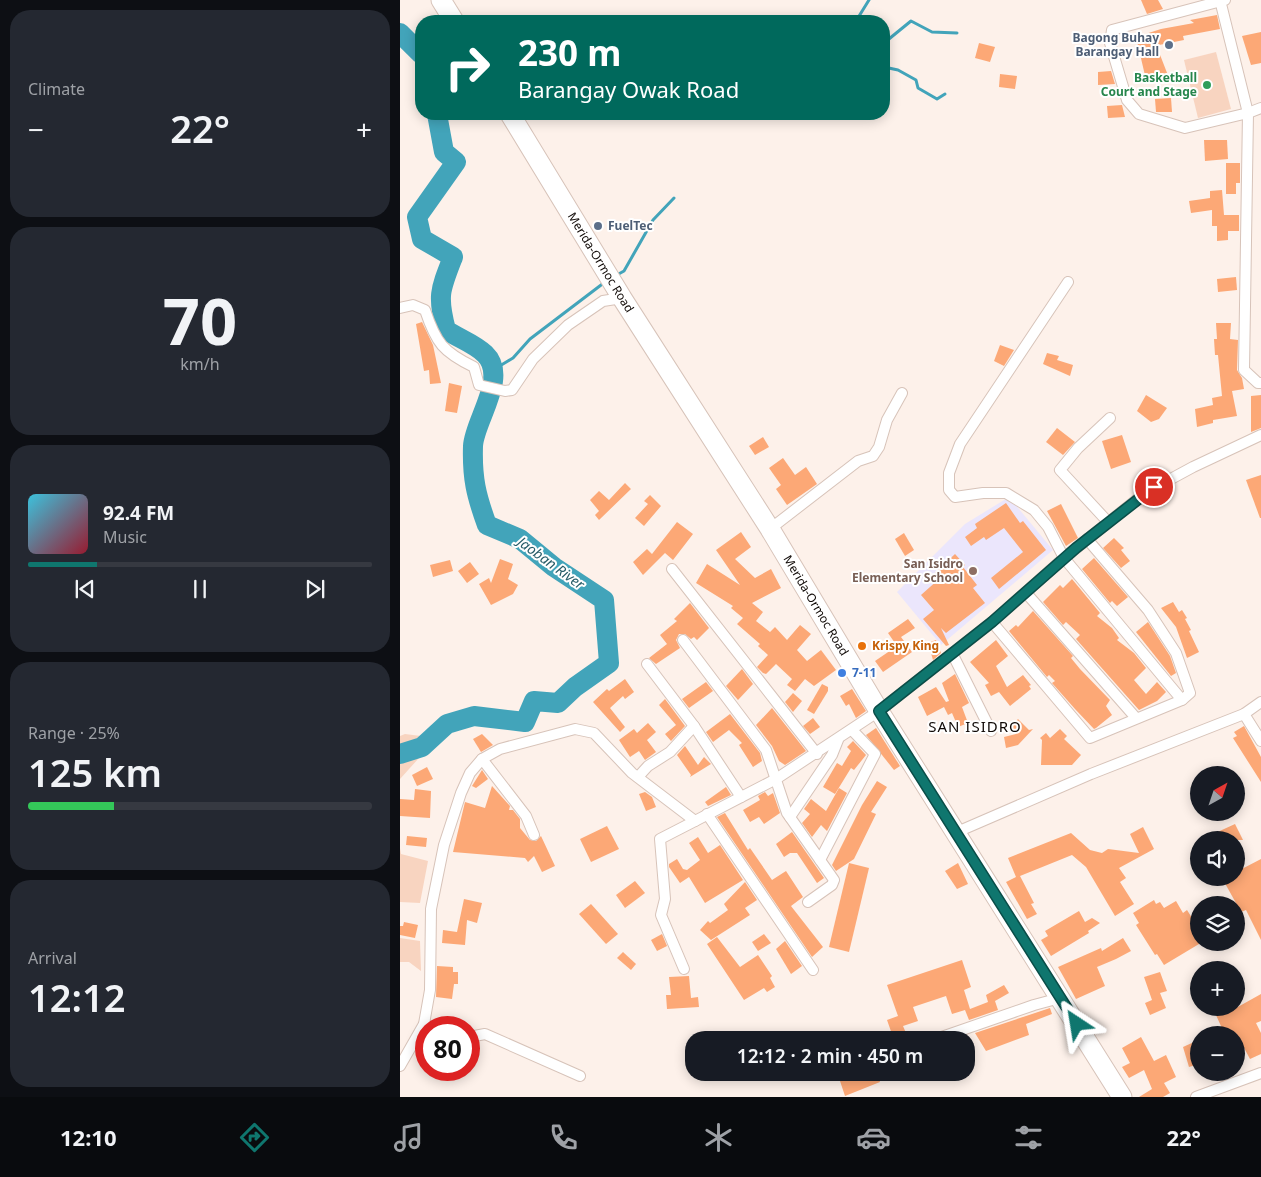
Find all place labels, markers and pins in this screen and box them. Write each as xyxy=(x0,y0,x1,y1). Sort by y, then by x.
place label: Bagong Buhay Barangay Hall xyxy=(1073,29,1159,60)
marker: Bagong Buhay Barangay Hall xyxy=(1163,39,1175,51)
place label: Basketball Court and Stage xyxy=(1101,69,1197,100)
marker: Basketball Court and Stage xyxy=(1201,79,1213,91)
place label: FuelTec xyxy=(608,217,653,234)
marker: FuelTec xyxy=(592,220,604,232)
pin xyxy=(1133,466,1175,508)
place label: San Isidro Elementary School xyxy=(852,555,963,586)
marker: San Isidro Elementary School xyxy=(967,565,979,577)
place label: Krispy King xyxy=(872,637,939,654)
marker: Krispy King xyxy=(856,640,868,652)
place label: 7-11 xyxy=(852,664,876,681)
marker: 7-11 xyxy=(836,667,848,679)

